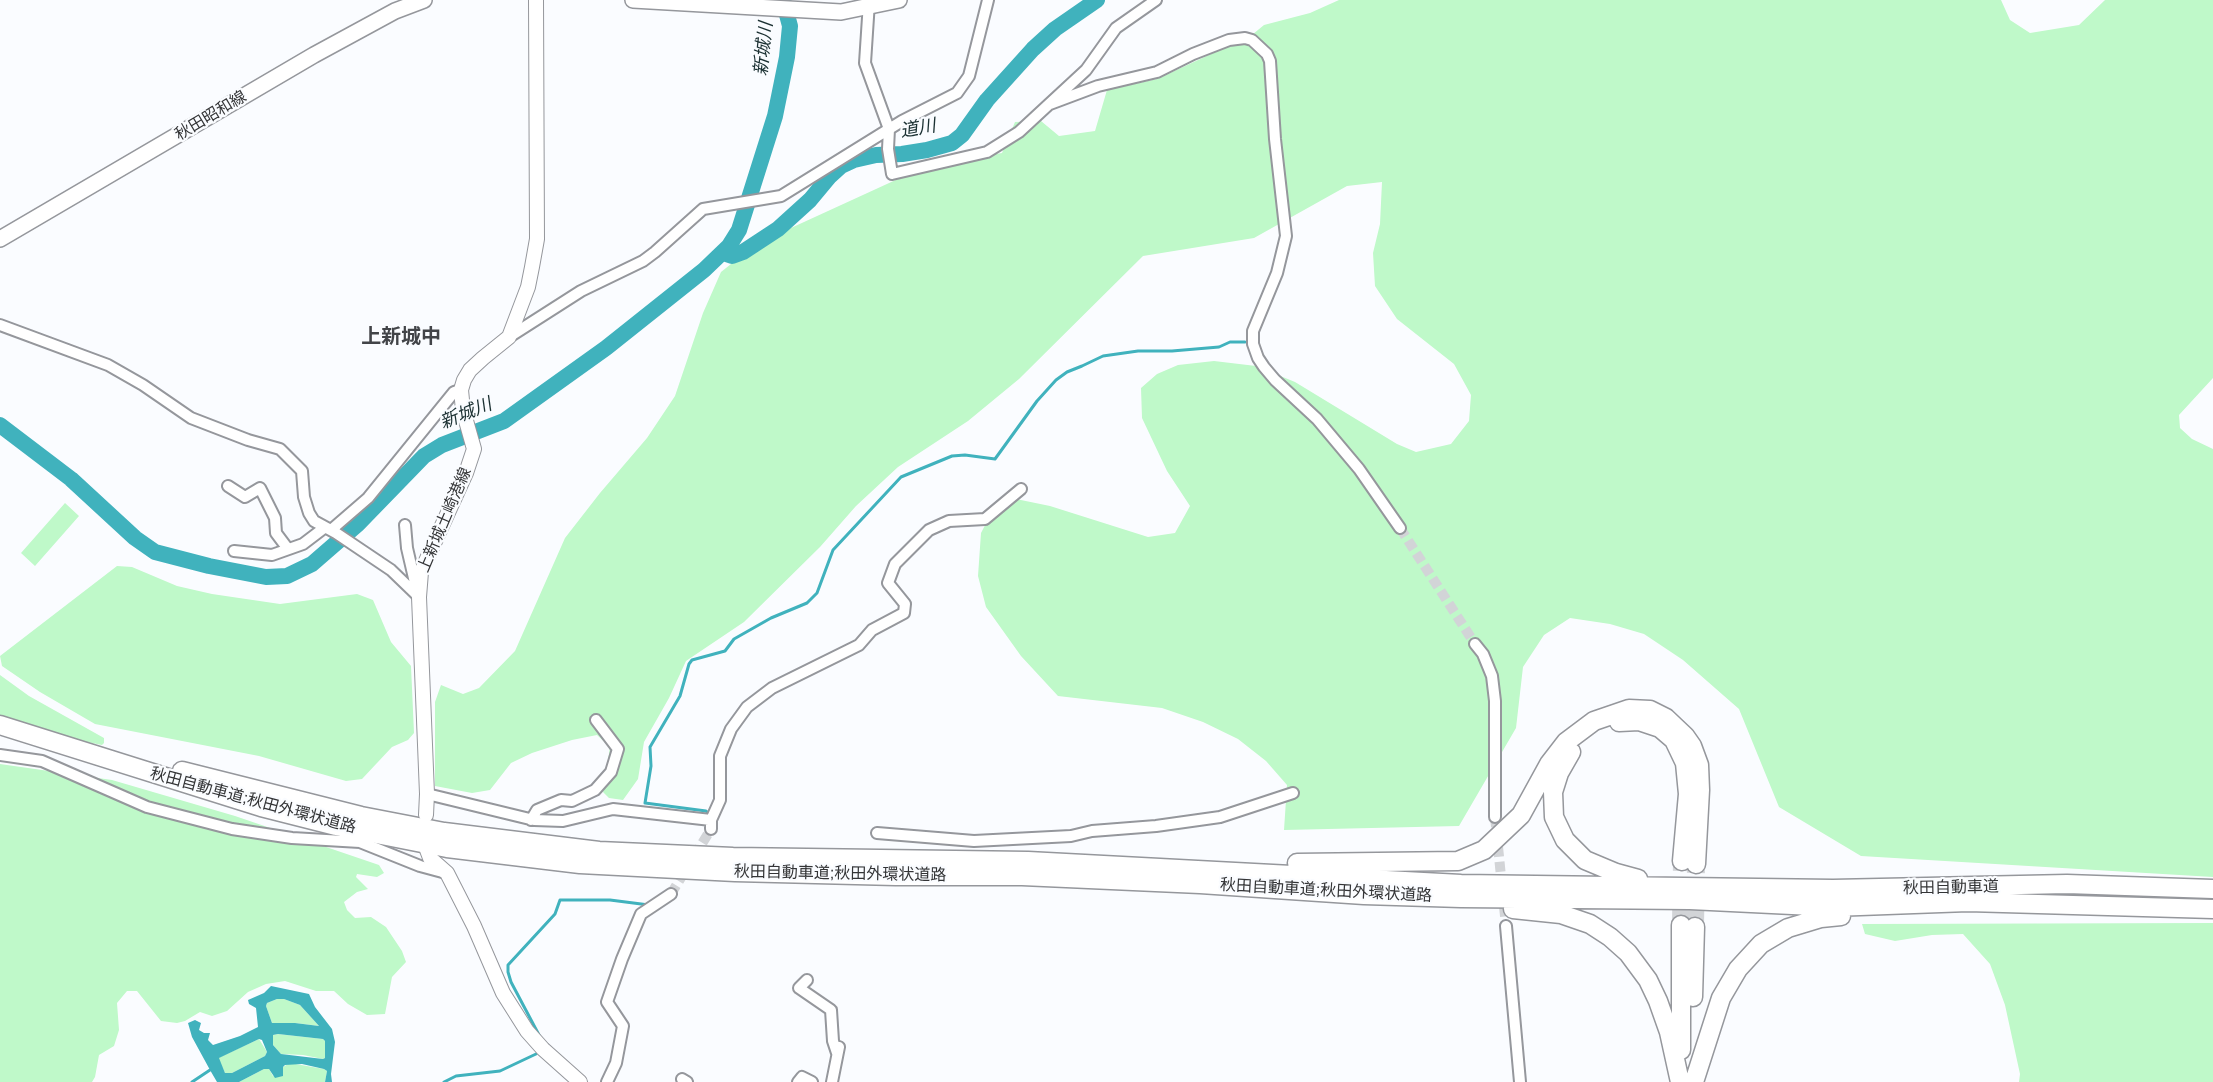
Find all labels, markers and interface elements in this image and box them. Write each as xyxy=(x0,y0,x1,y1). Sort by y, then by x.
water label: 新城川 xyxy=(750,21,778,77)
street label: 秋田昭和線 xyxy=(172,87,250,145)
water label: 道川 xyxy=(898,115,938,143)
district label: 上新城中 xyxy=(361,325,441,349)
water label: 新城川 xyxy=(437,394,495,434)
street label: 上新城土崎港線 xyxy=(414,465,476,575)
street label: 秋田自動車道;秋田外環状道路 xyxy=(148,764,358,838)
street label: 秋田自動車道;秋田外環状道路 xyxy=(734,863,946,885)
street label: 秋田自動車道;秋田外環状道路 xyxy=(1219,876,1433,906)
street label: 秋田自動車道 xyxy=(1903,878,1999,898)

